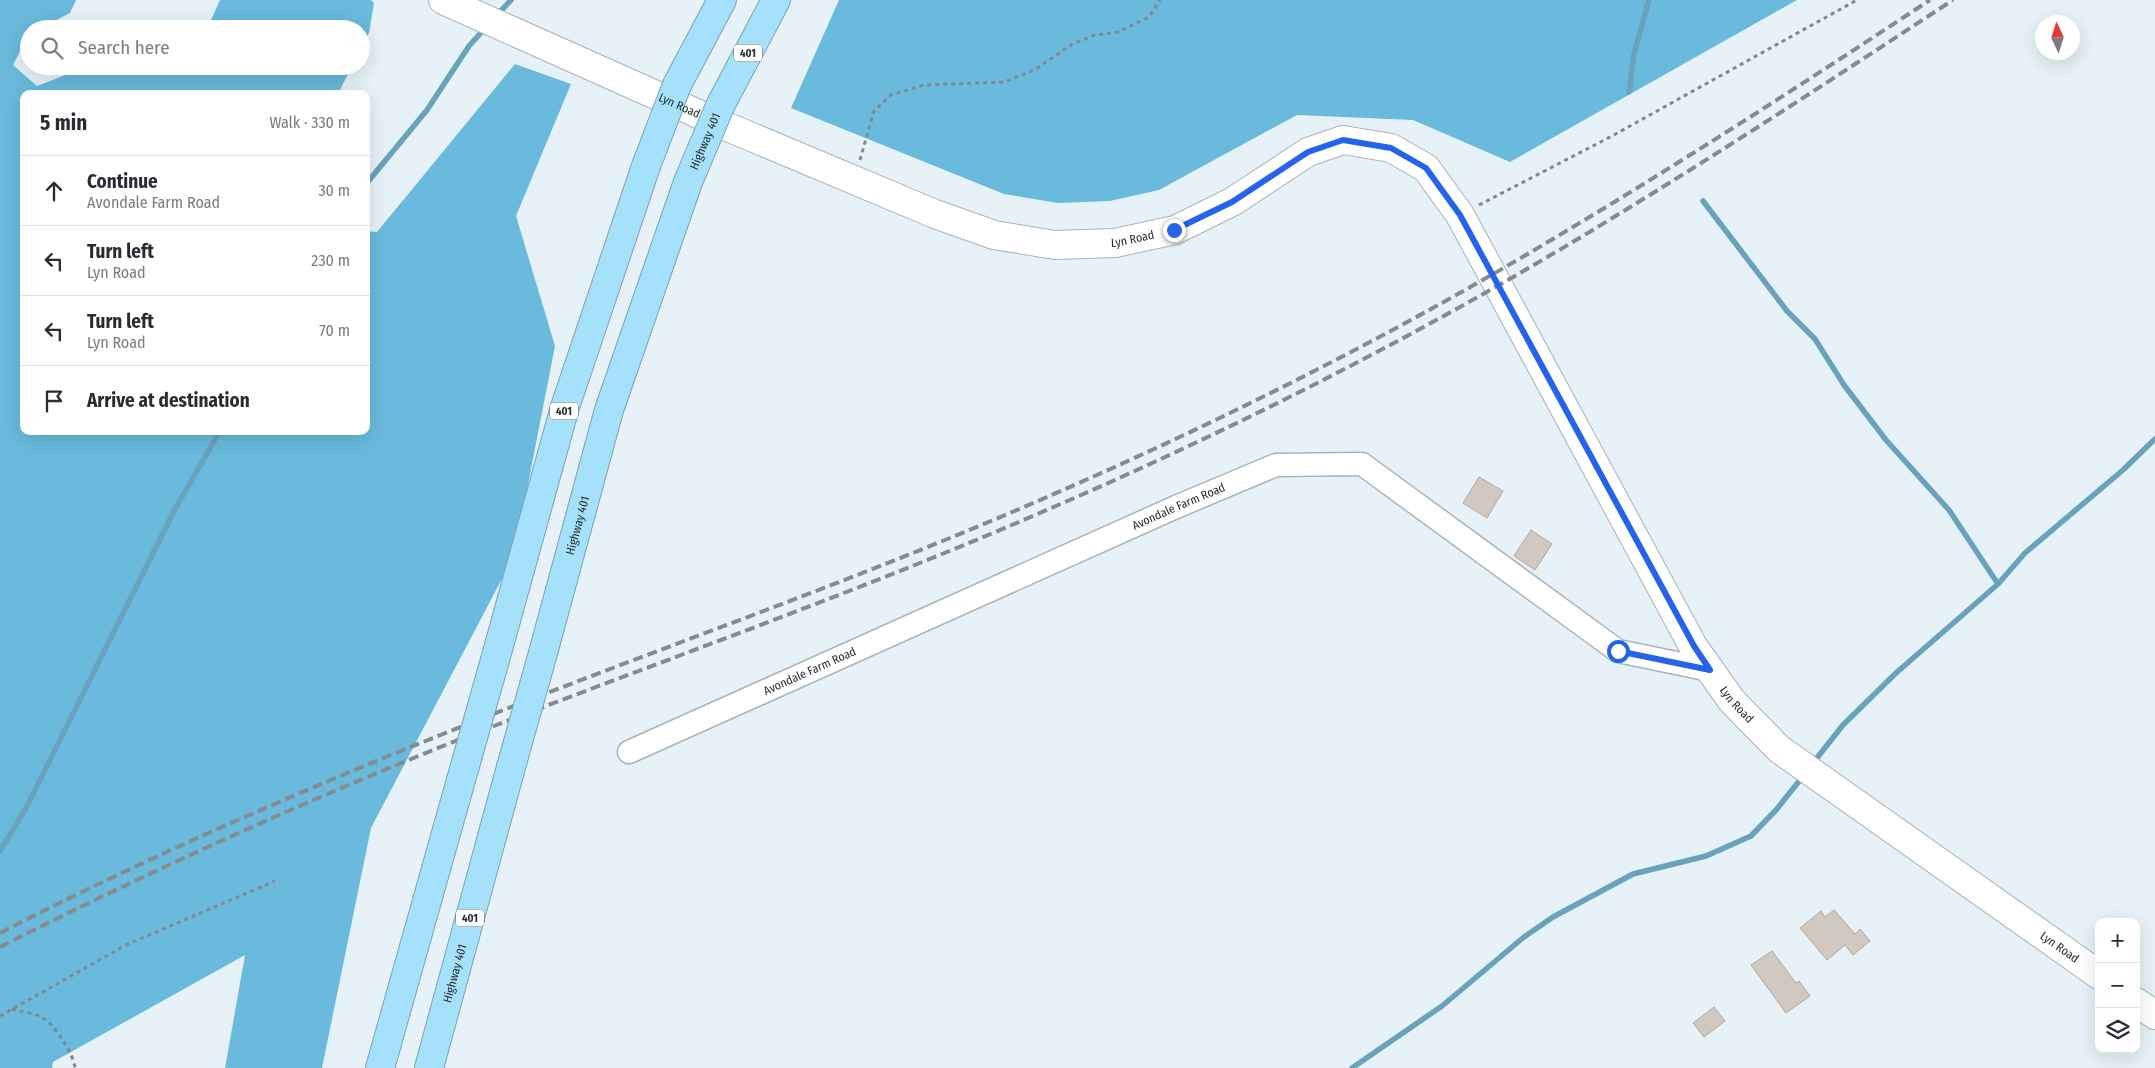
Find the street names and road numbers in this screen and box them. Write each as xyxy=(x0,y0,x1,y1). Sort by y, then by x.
road number: 401 xyxy=(734,44,762,62)
street label: Lyn Road xyxy=(657,90,702,121)
street label: Highway 401 xyxy=(687,111,723,172)
street label: Lyn Road xyxy=(1111,228,1156,250)
road number: 401 xyxy=(550,402,578,420)
street label: Avondale Farm Road xyxy=(1130,480,1227,533)
street label: Highway 401 xyxy=(563,495,592,557)
street label: Avondale Farm Road xyxy=(761,644,858,698)
street label: Lyn Road xyxy=(1717,684,1756,726)
road number: 401 xyxy=(456,910,484,926)
street label: Lyn Road xyxy=(2038,929,2082,966)
street label: Highway 401 xyxy=(440,942,469,1004)

